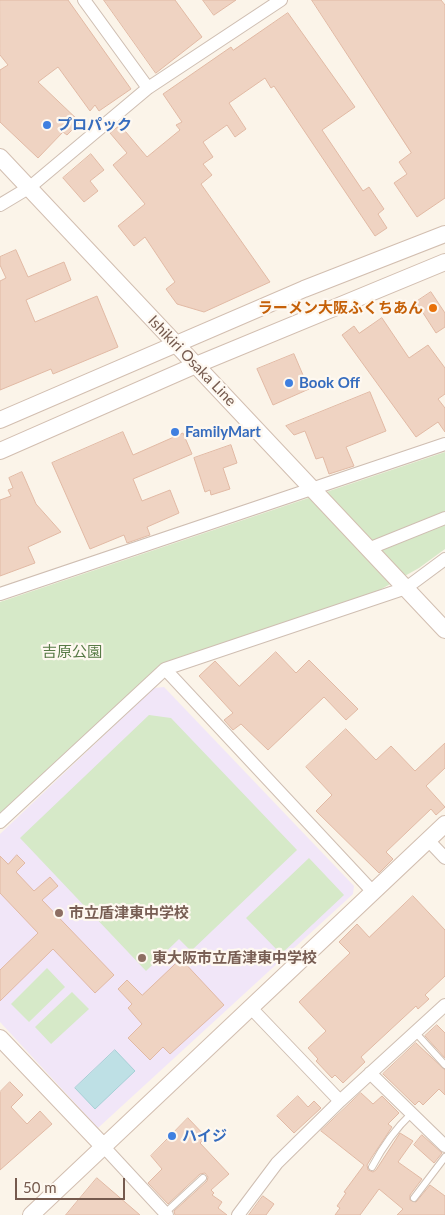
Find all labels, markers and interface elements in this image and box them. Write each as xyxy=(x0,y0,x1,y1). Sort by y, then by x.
place label: プロパック xyxy=(57,116,132,134)
marker: プロパック xyxy=(41,119,53,131)
place label: ラーメン大阪ふくちあん xyxy=(258,299,423,317)
marker: ラーメン大阪ふくちあん xyxy=(427,302,439,314)
street label: Ishikiri Osaka Line xyxy=(144,312,240,410)
place label: Book Off xyxy=(299,374,360,392)
marker: Book Off xyxy=(283,377,295,389)
place label: FamilyMart xyxy=(185,423,261,441)
marker: FamilyMart xyxy=(169,426,181,438)
park label: 吉原公園 xyxy=(42,643,102,661)
place label: 市立盾津東中学校 xyxy=(69,904,189,922)
marker: 市立盾津東中学校 xyxy=(53,907,65,919)
place label: 東大阪市立盾津東中学校 xyxy=(152,949,317,967)
marker: 東大阪市立盾津東中学校 xyxy=(136,952,148,964)
place label: ハイジ xyxy=(182,1127,227,1145)
marker: ハイジ xyxy=(166,1130,178,1142)
scale bar xyxy=(18,1168,128,1200)
text: 50 m xyxy=(23,1178,57,1196)

